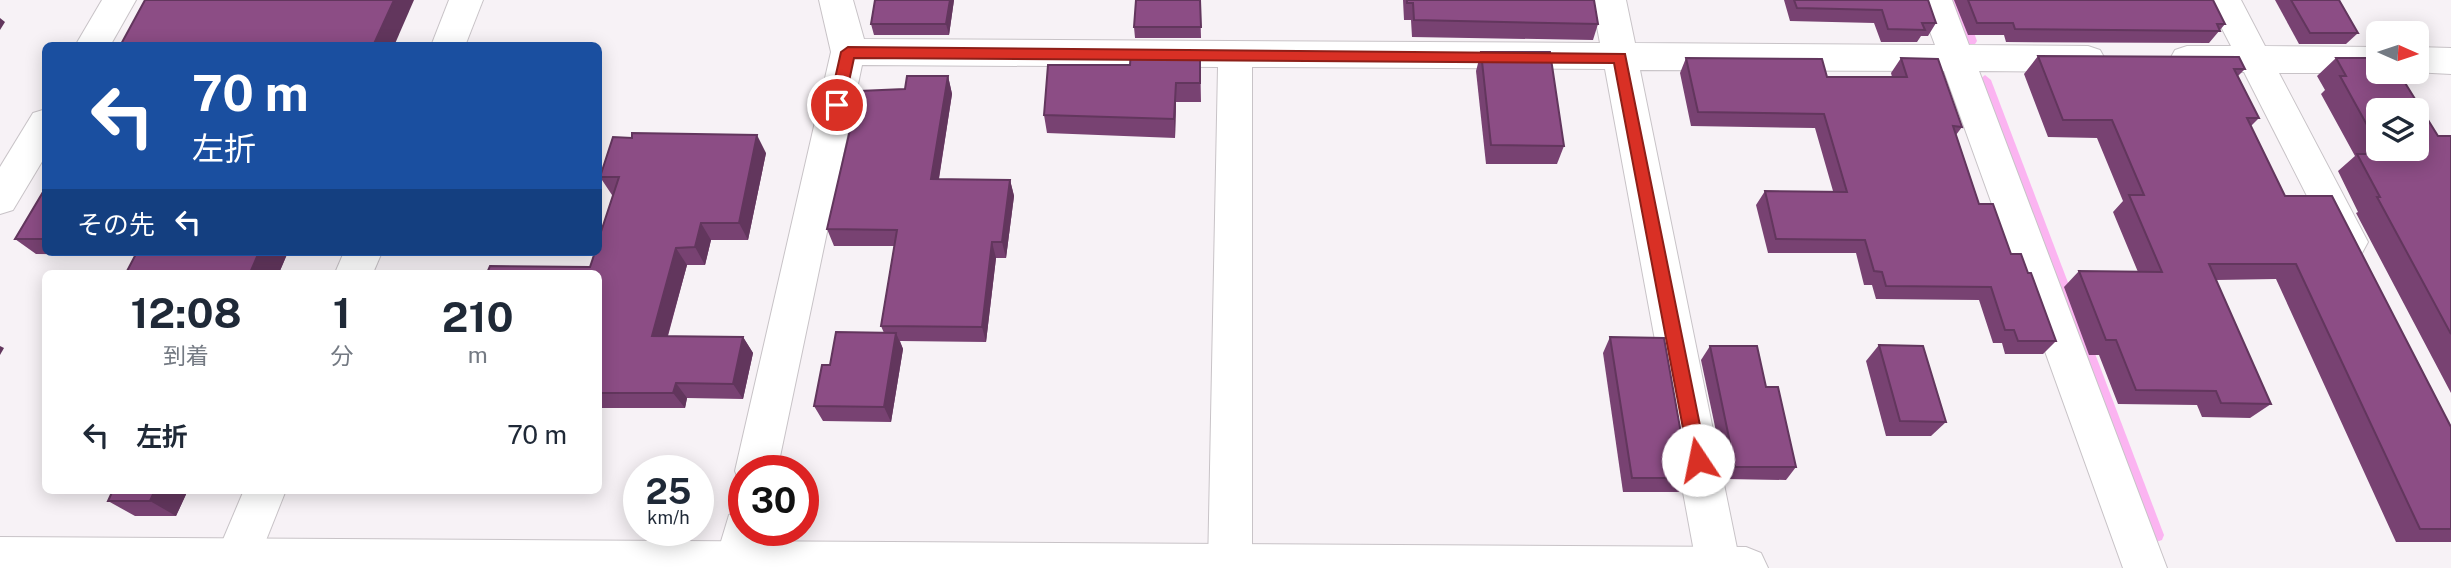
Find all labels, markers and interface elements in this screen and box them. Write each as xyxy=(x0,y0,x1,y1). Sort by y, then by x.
north arrow xyxy=(2366,21,2429,84)
map controls xyxy=(2366,21,2429,161)
text: 70 m xyxy=(192,64,309,122)
icon: left xyxy=(77,70,168,161)
pin xyxy=(807,75,867,135)
icon: arrive xyxy=(818,86,856,124)
button: layers xyxy=(2366,98,2429,161)
text: 左折 xyxy=(192,130,256,167)
icon: left xyxy=(169,203,207,241)
text: その先 xyxy=(77,209,155,240)
text: 12:08 xyxy=(131,288,242,337)
text: 1 xyxy=(333,288,351,337)
text: 210 xyxy=(442,292,513,341)
text: m xyxy=(468,341,488,368)
text: 到着 xyxy=(163,342,209,369)
text: 分 xyxy=(330,342,353,369)
icon: left xyxy=(77,416,115,454)
text: 70 m xyxy=(507,419,567,450)
text: 左折 xyxy=(136,421,188,452)
position arrow xyxy=(1661,423,1735,497)
speed limit sign: 30 xyxy=(728,455,819,546)
text: 25 xyxy=(646,471,691,512)
text: km/h xyxy=(647,507,690,528)

